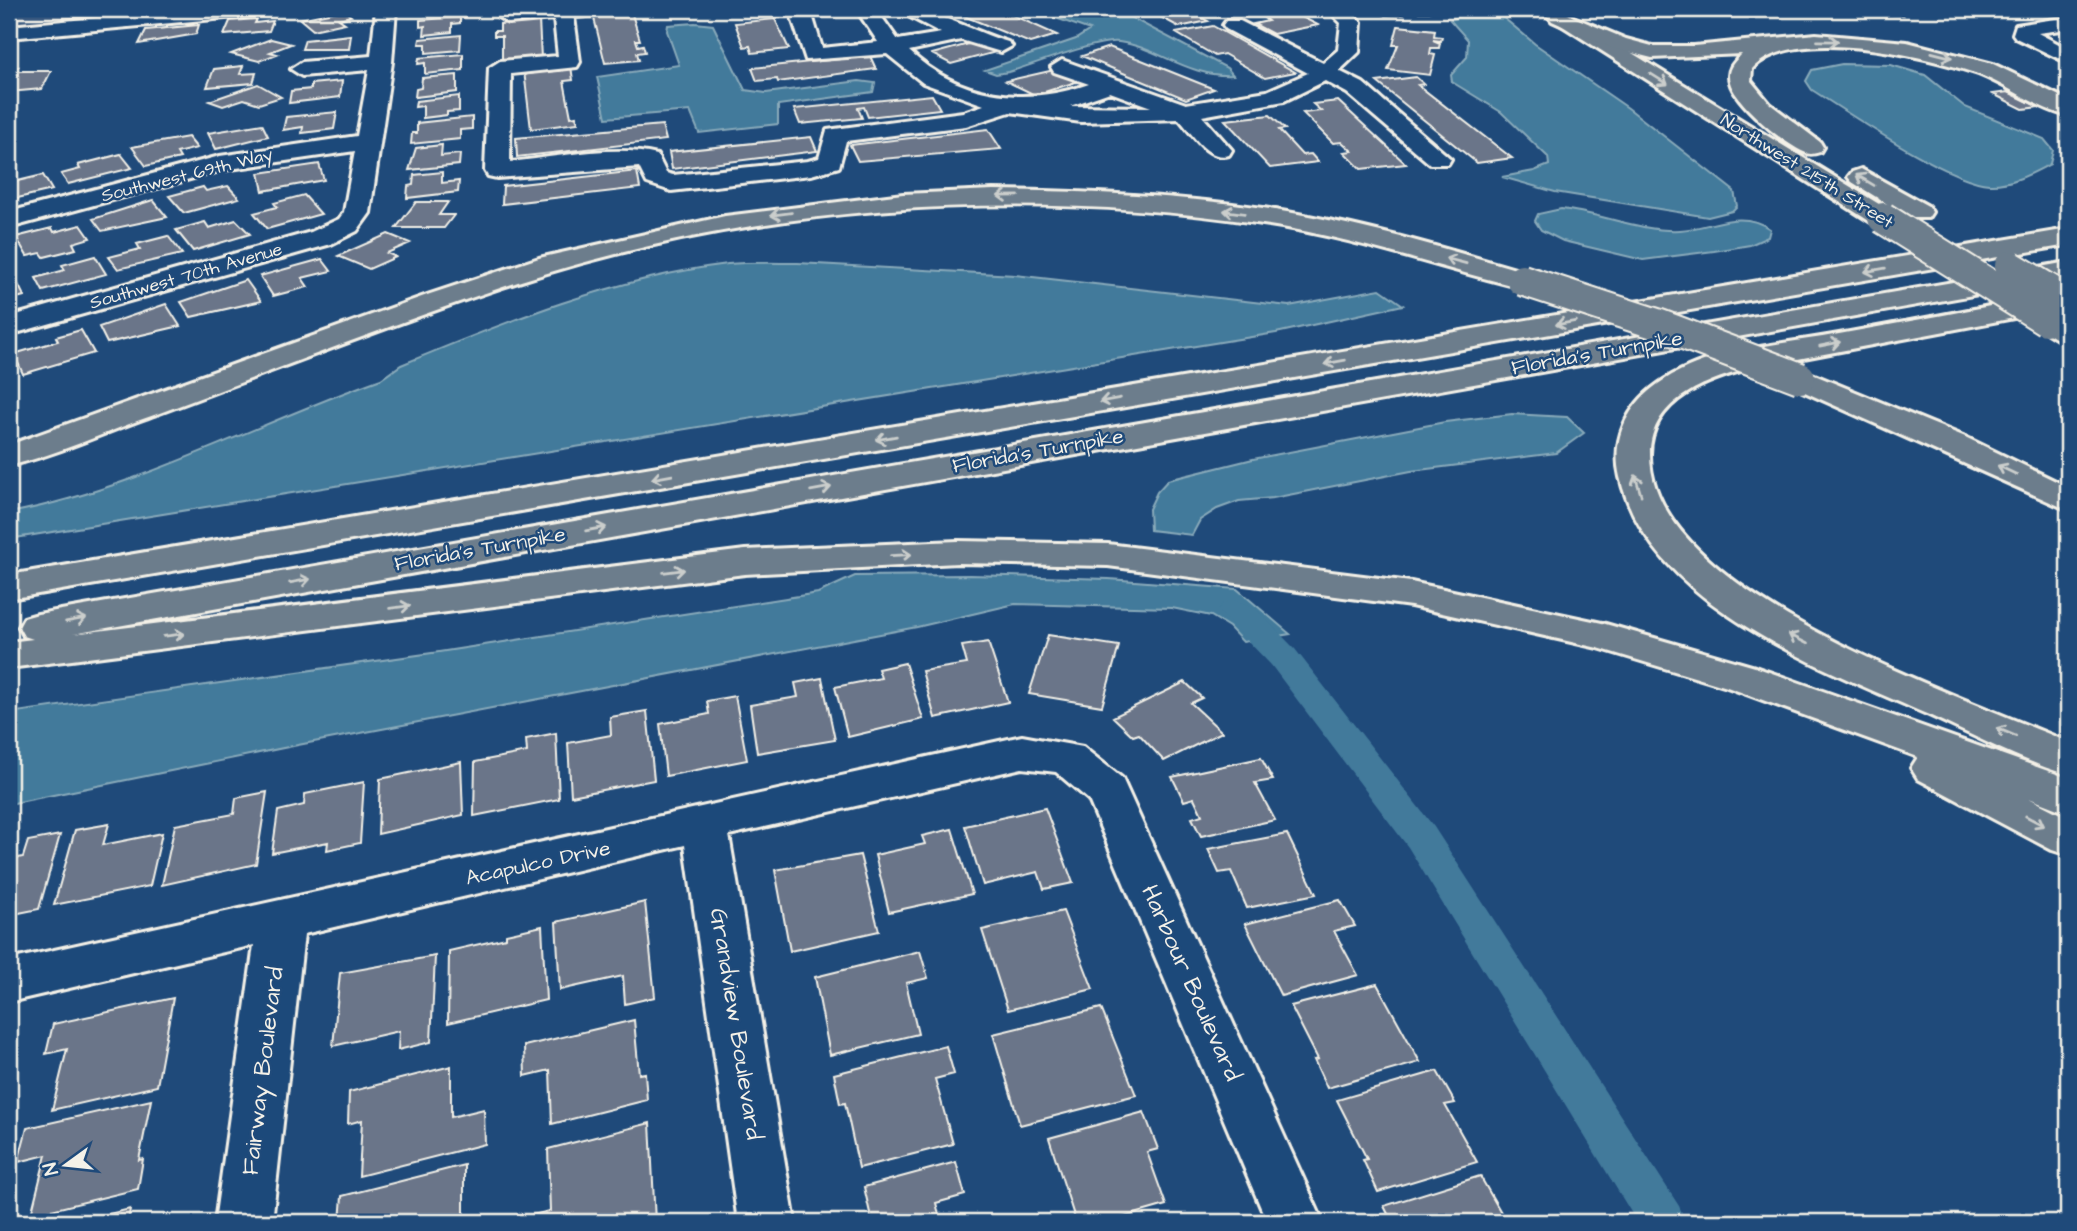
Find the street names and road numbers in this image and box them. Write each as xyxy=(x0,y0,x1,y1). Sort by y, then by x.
street label: Northwest 215th Street xyxy=(1716,108,1899,235)
street label: Southwest 69th Way xyxy=(99,142,276,209)
street label: Southwest 70th Avenue xyxy=(87,236,285,315)
street label: Florida's Turnpike xyxy=(1509,324,1685,383)
street label: Florida's Turnpike xyxy=(950,422,1126,481)
street label: Florida's Turnpike xyxy=(392,520,568,579)
street label: Acapulco Drive xyxy=(463,834,613,893)
street label: Harbour Boulevard xyxy=(1132,879,1250,1087)
street label: Grandview Boulevard xyxy=(701,906,771,1142)
street label: Fairway Boulevard xyxy=(233,965,294,1177)

